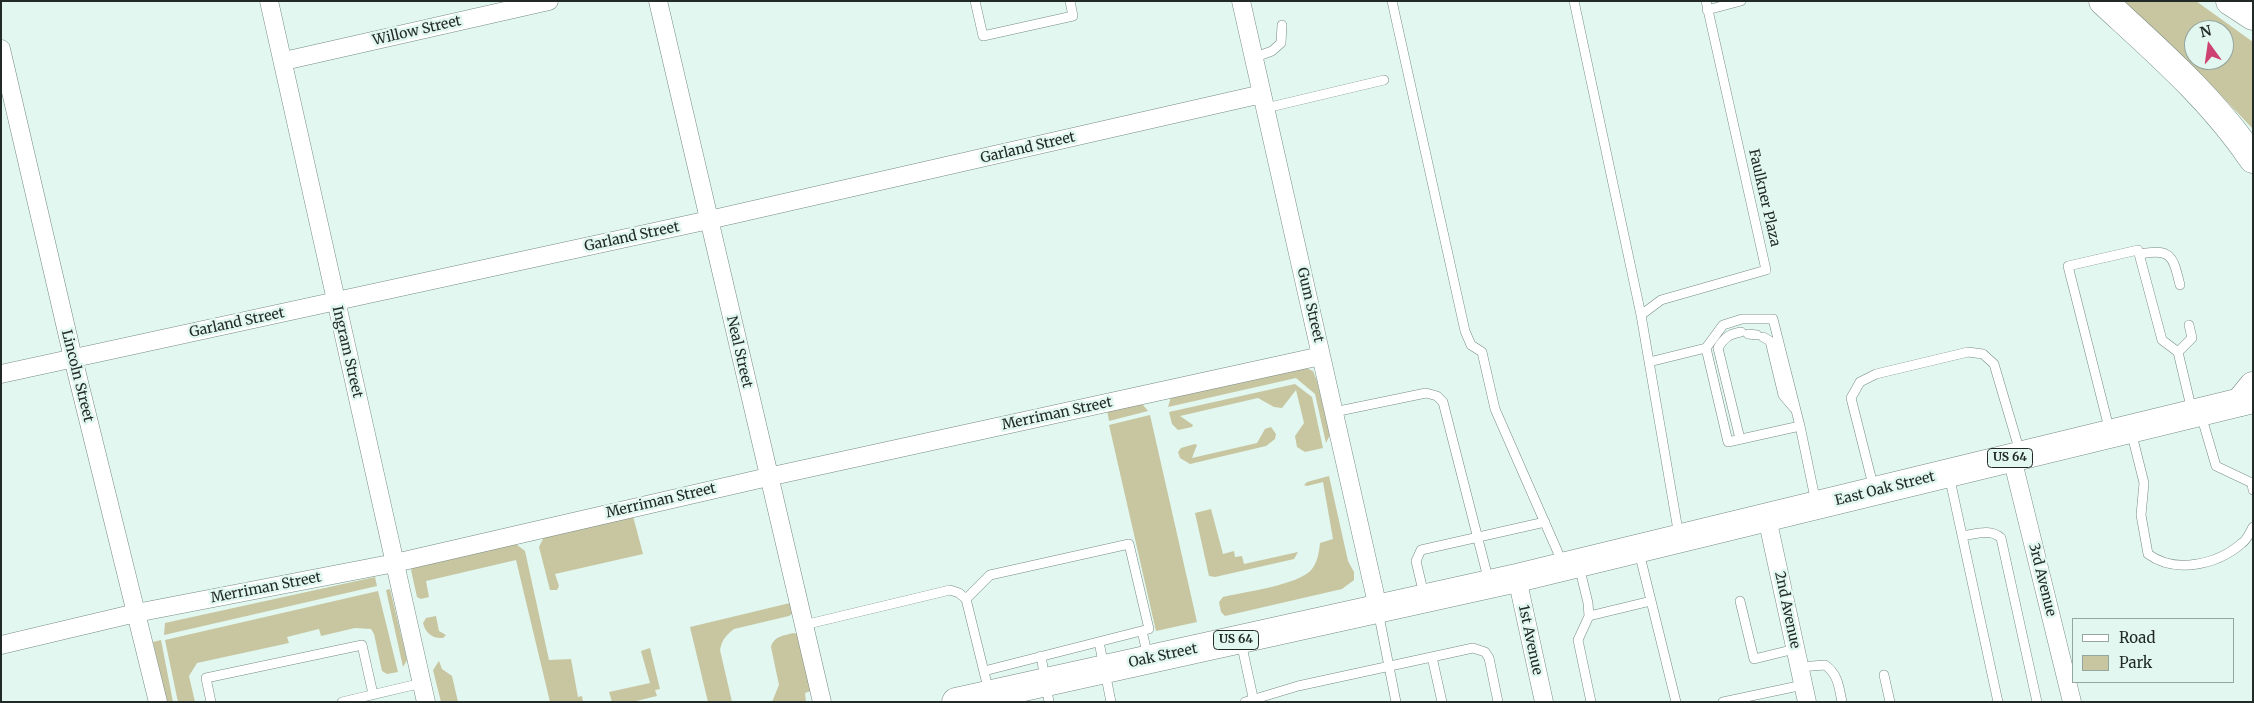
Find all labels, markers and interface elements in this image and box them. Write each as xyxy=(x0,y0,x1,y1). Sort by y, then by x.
street label: Willow Street xyxy=(371,13,463,49)
north arrow xyxy=(2184,20,2234,70)
text: N xyxy=(2198,21,2213,41)
street label: Garland Street xyxy=(979,129,1077,167)
street label: Faulkner Plaza xyxy=(1745,148,1783,248)
street label: Garland Street xyxy=(583,219,681,255)
street label: Gum Street xyxy=(1293,266,1327,344)
street label: Ingram Street xyxy=(328,304,366,400)
street label: Garland Street xyxy=(188,305,286,341)
street label: Neal Street xyxy=(723,314,755,390)
street label: Lincoln Street xyxy=(57,328,97,424)
street label: Merriman Street xyxy=(1000,394,1114,434)
road number: US 64 xyxy=(1988,448,2032,468)
street label: East Oak Street xyxy=(1833,468,1937,510)
street label: Merriman Street xyxy=(604,480,718,522)
street label: 3rd Avenue xyxy=(2025,542,2059,618)
street label: Merriman Street xyxy=(209,569,323,607)
street label: 2nd Avenue xyxy=(1771,570,1803,650)
street label: 1st Avenue xyxy=(1514,604,1546,676)
legend xyxy=(2072,618,2234,683)
text: Road xyxy=(2119,628,2155,647)
road number: US 64 xyxy=(1214,630,1258,650)
street label: Oak Street xyxy=(1127,641,1199,671)
text: Park xyxy=(2119,653,2152,672)

